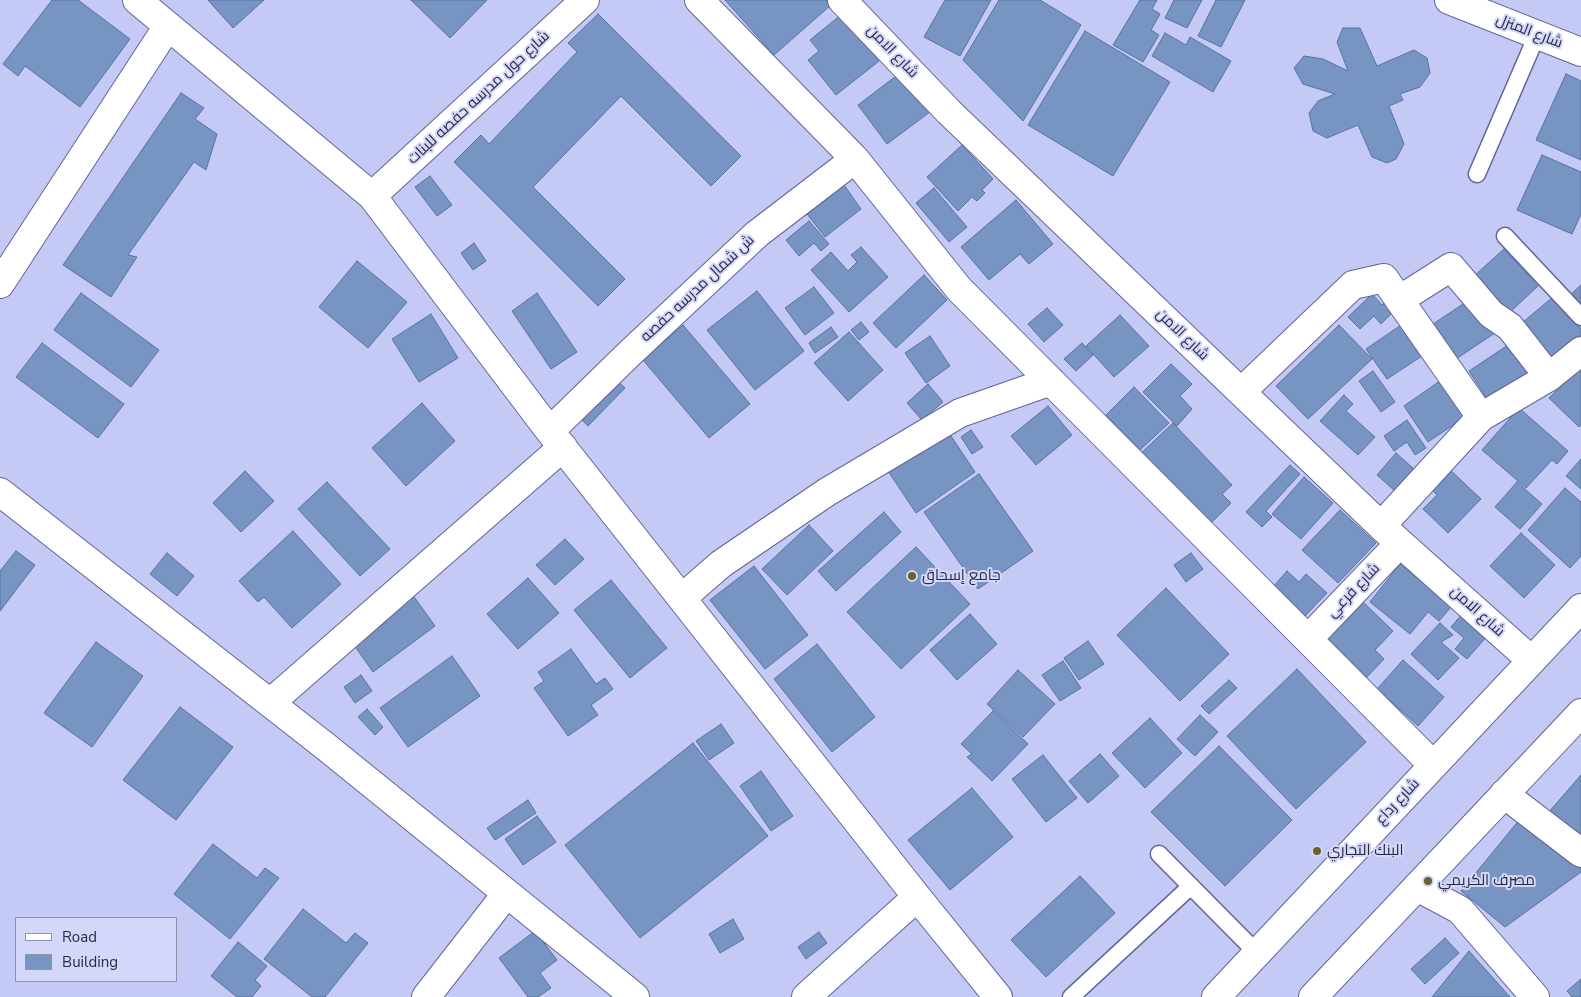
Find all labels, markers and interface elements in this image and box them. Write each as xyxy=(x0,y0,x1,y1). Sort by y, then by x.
street label: شارع المنزل xyxy=(1493,11,1565,53)
street label: شارع الامن xyxy=(862,22,922,82)
street label: شارع حول مدرسه حفصه للبنات xyxy=(404,28,554,168)
street label: ش شمال مدرسه حفصه xyxy=(637,232,759,346)
street label: شارع الامن xyxy=(1152,305,1212,365)
street label: شارع فرعي xyxy=(1324,560,1384,622)
place label: جامع إسحاق xyxy=(922,567,1001,585)
marker: جامع إسحاق xyxy=(906,570,918,582)
street label: شارع الامن xyxy=(1446,583,1508,641)
street label: شارع رداع xyxy=(1372,775,1424,829)
place label: البنك التجاري xyxy=(1327,842,1404,860)
marker: البنك التجاري xyxy=(1311,845,1323,857)
place label: مصرف الكريمي xyxy=(1438,872,1535,890)
marker: مصرف الكريمي xyxy=(1422,875,1434,887)
legend xyxy=(15,917,178,982)
text: Road xyxy=(62,927,97,947)
text: Building xyxy=(62,952,118,972)

